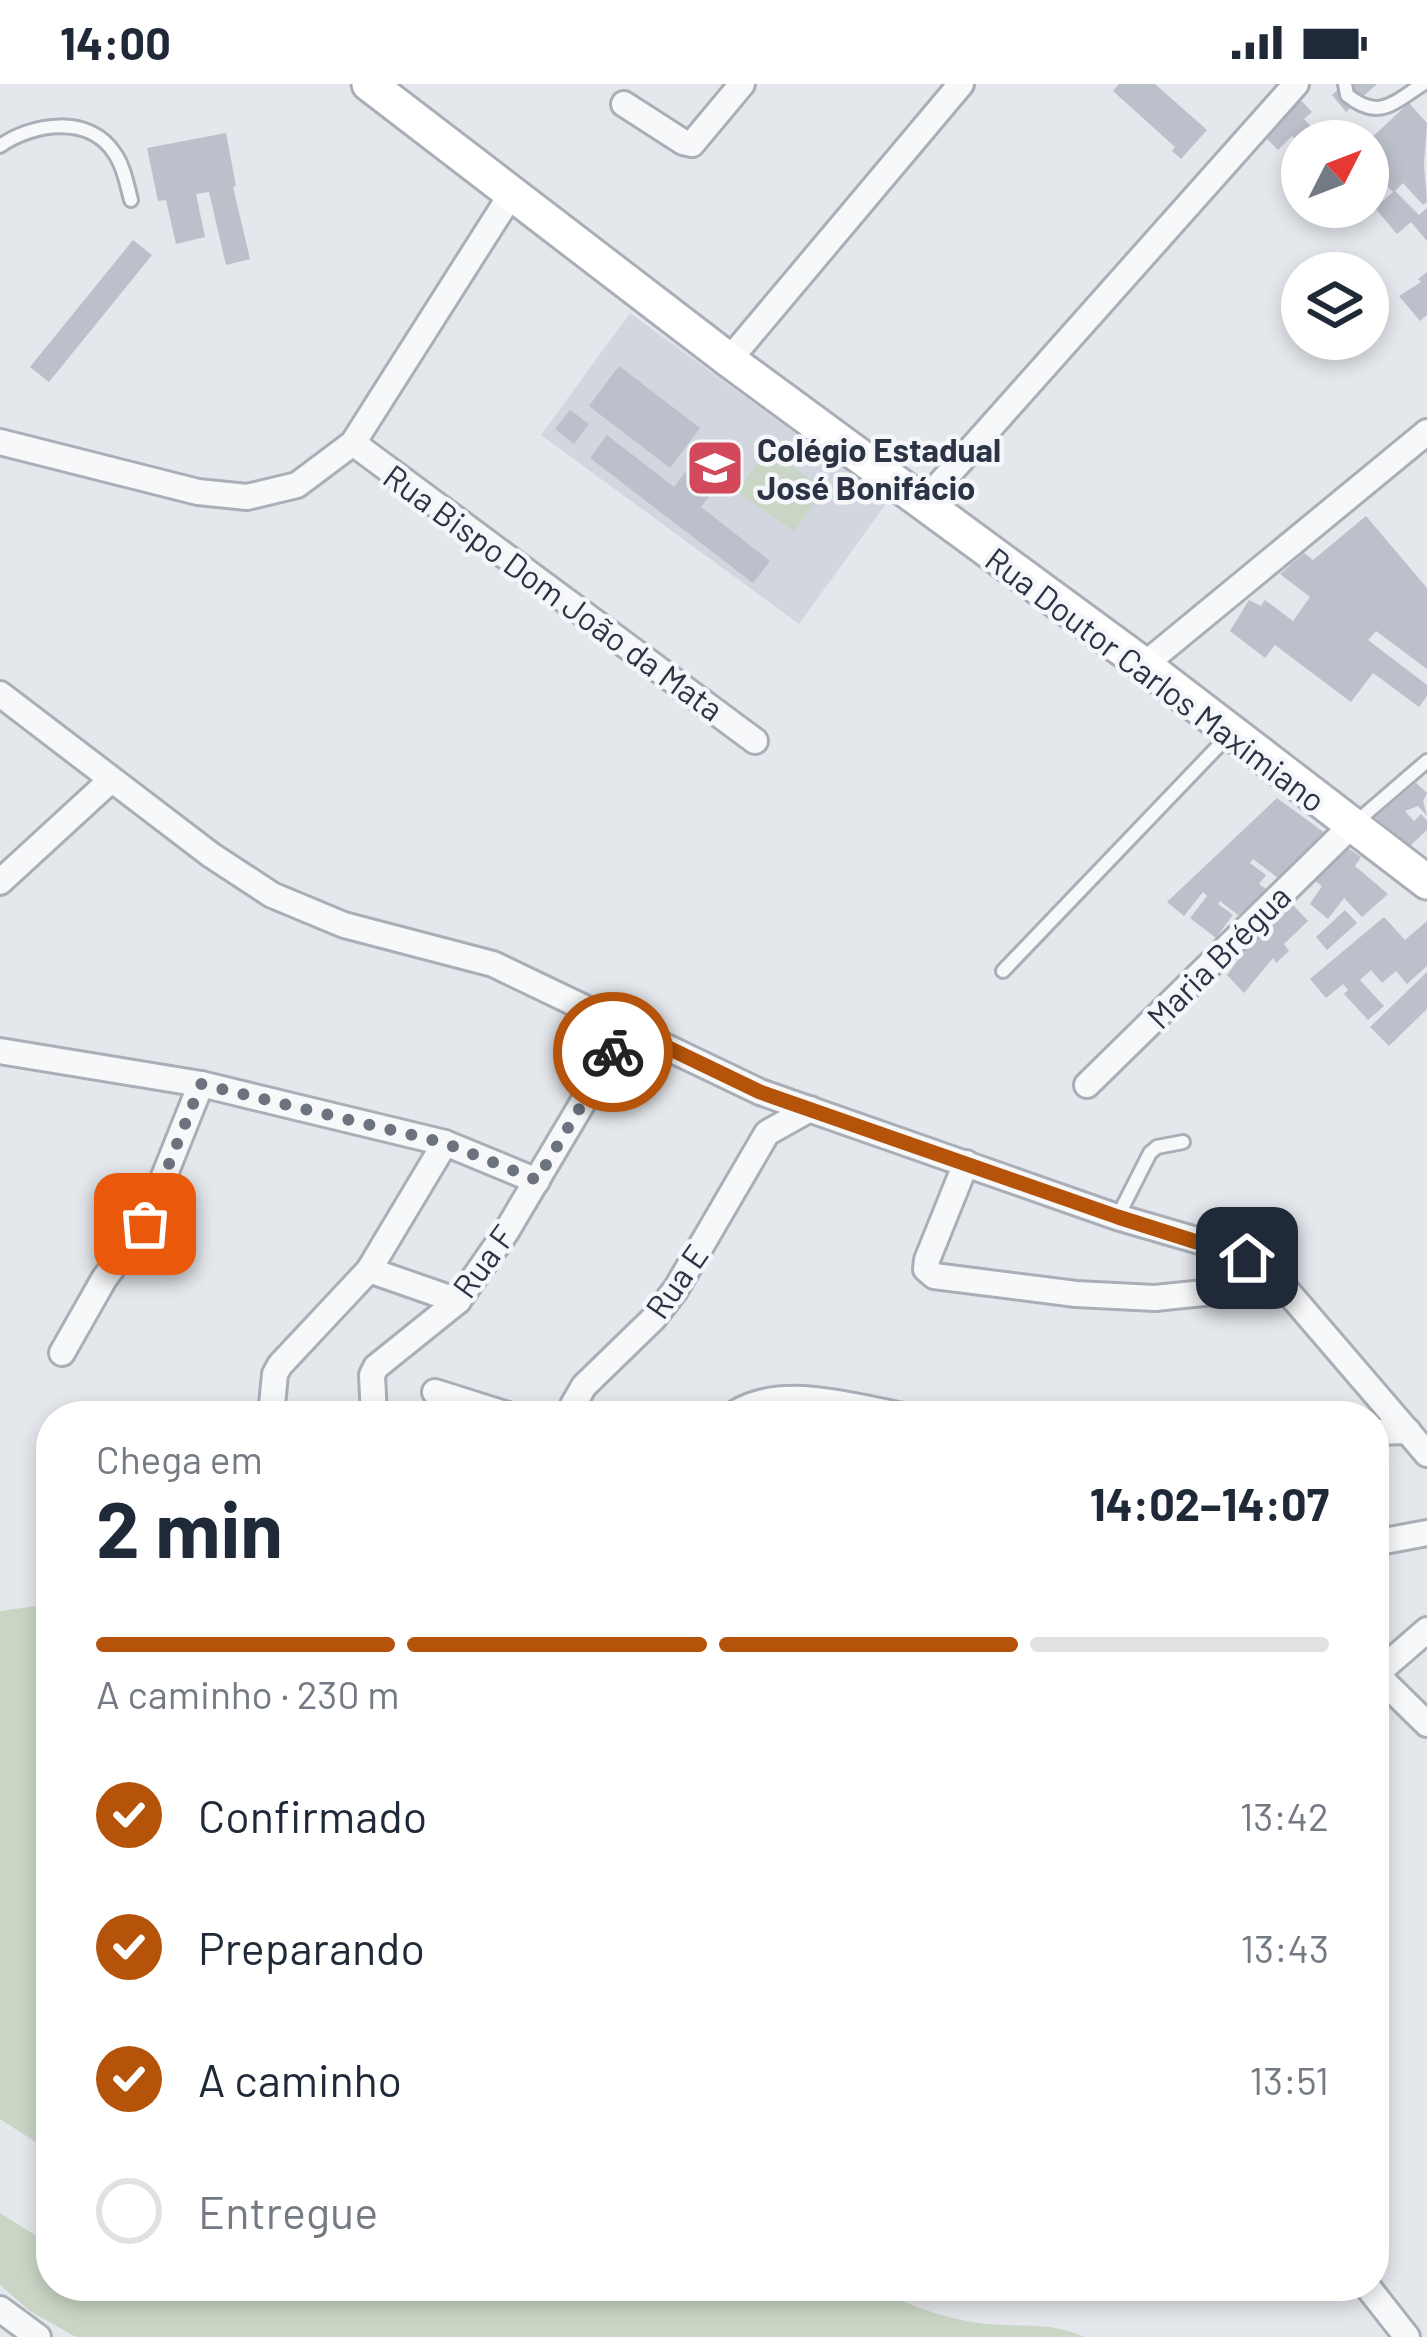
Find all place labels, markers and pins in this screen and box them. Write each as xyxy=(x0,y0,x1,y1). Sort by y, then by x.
place label: Colégio Estadual José Bonifácio xyxy=(757,429,1001,507)
school or university icon: Colégio Estadual José Bonifácio xyxy=(684,437,746,499)
pin xyxy=(94,1173,196,1275)
pin xyxy=(1196,1207,1298,1309)

